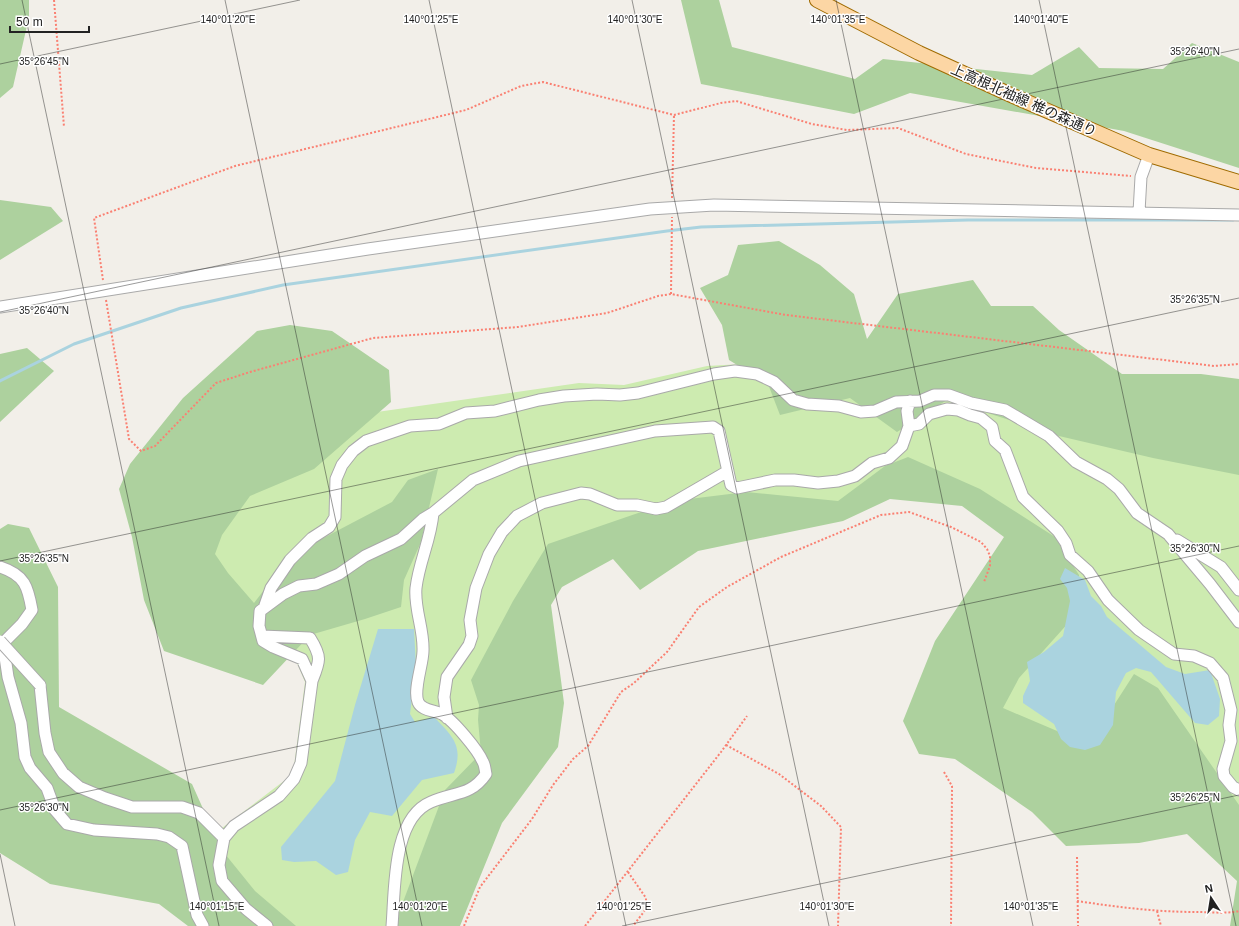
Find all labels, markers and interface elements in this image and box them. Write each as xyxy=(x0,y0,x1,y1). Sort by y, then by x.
scale bar xyxy=(10,8,89,34)
text: 140°01'20"E xyxy=(200,14,256,25)
text: 140°01'25"E xyxy=(403,14,459,25)
text: 140°01'30"E xyxy=(607,14,663,25)
text: 140°01'35"E xyxy=(810,14,866,25)
text: 140°01'40"E xyxy=(1013,14,1069,25)
text: 50 m xyxy=(16,15,43,29)
text: 35°26'40"N xyxy=(1170,46,1220,57)
text: 35°26'45"N xyxy=(19,56,69,67)
street label: 上高根北袖線 椎の森通り xyxy=(949,61,1099,139)
text: 35°26'35"N xyxy=(1170,294,1220,305)
text: 35°26'40"N xyxy=(19,305,69,316)
text: 35°26'30"N xyxy=(1170,543,1220,554)
text: 35°26'35"N xyxy=(19,553,69,564)
text: 35°26'25"N xyxy=(1170,792,1220,803)
text: 35°26'30"N xyxy=(19,802,69,813)
north arrow xyxy=(1191,878,1231,918)
text: N xyxy=(1204,882,1214,895)
text: 140°01'15"E xyxy=(189,901,245,912)
text: 140°01'20"E xyxy=(392,901,448,912)
text: 140°01'25"E xyxy=(596,901,652,912)
text: 140°01'30"E xyxy=(799,901,855,912)
text: 140°01'35"E xyxy=(1003,901,1059,912)

